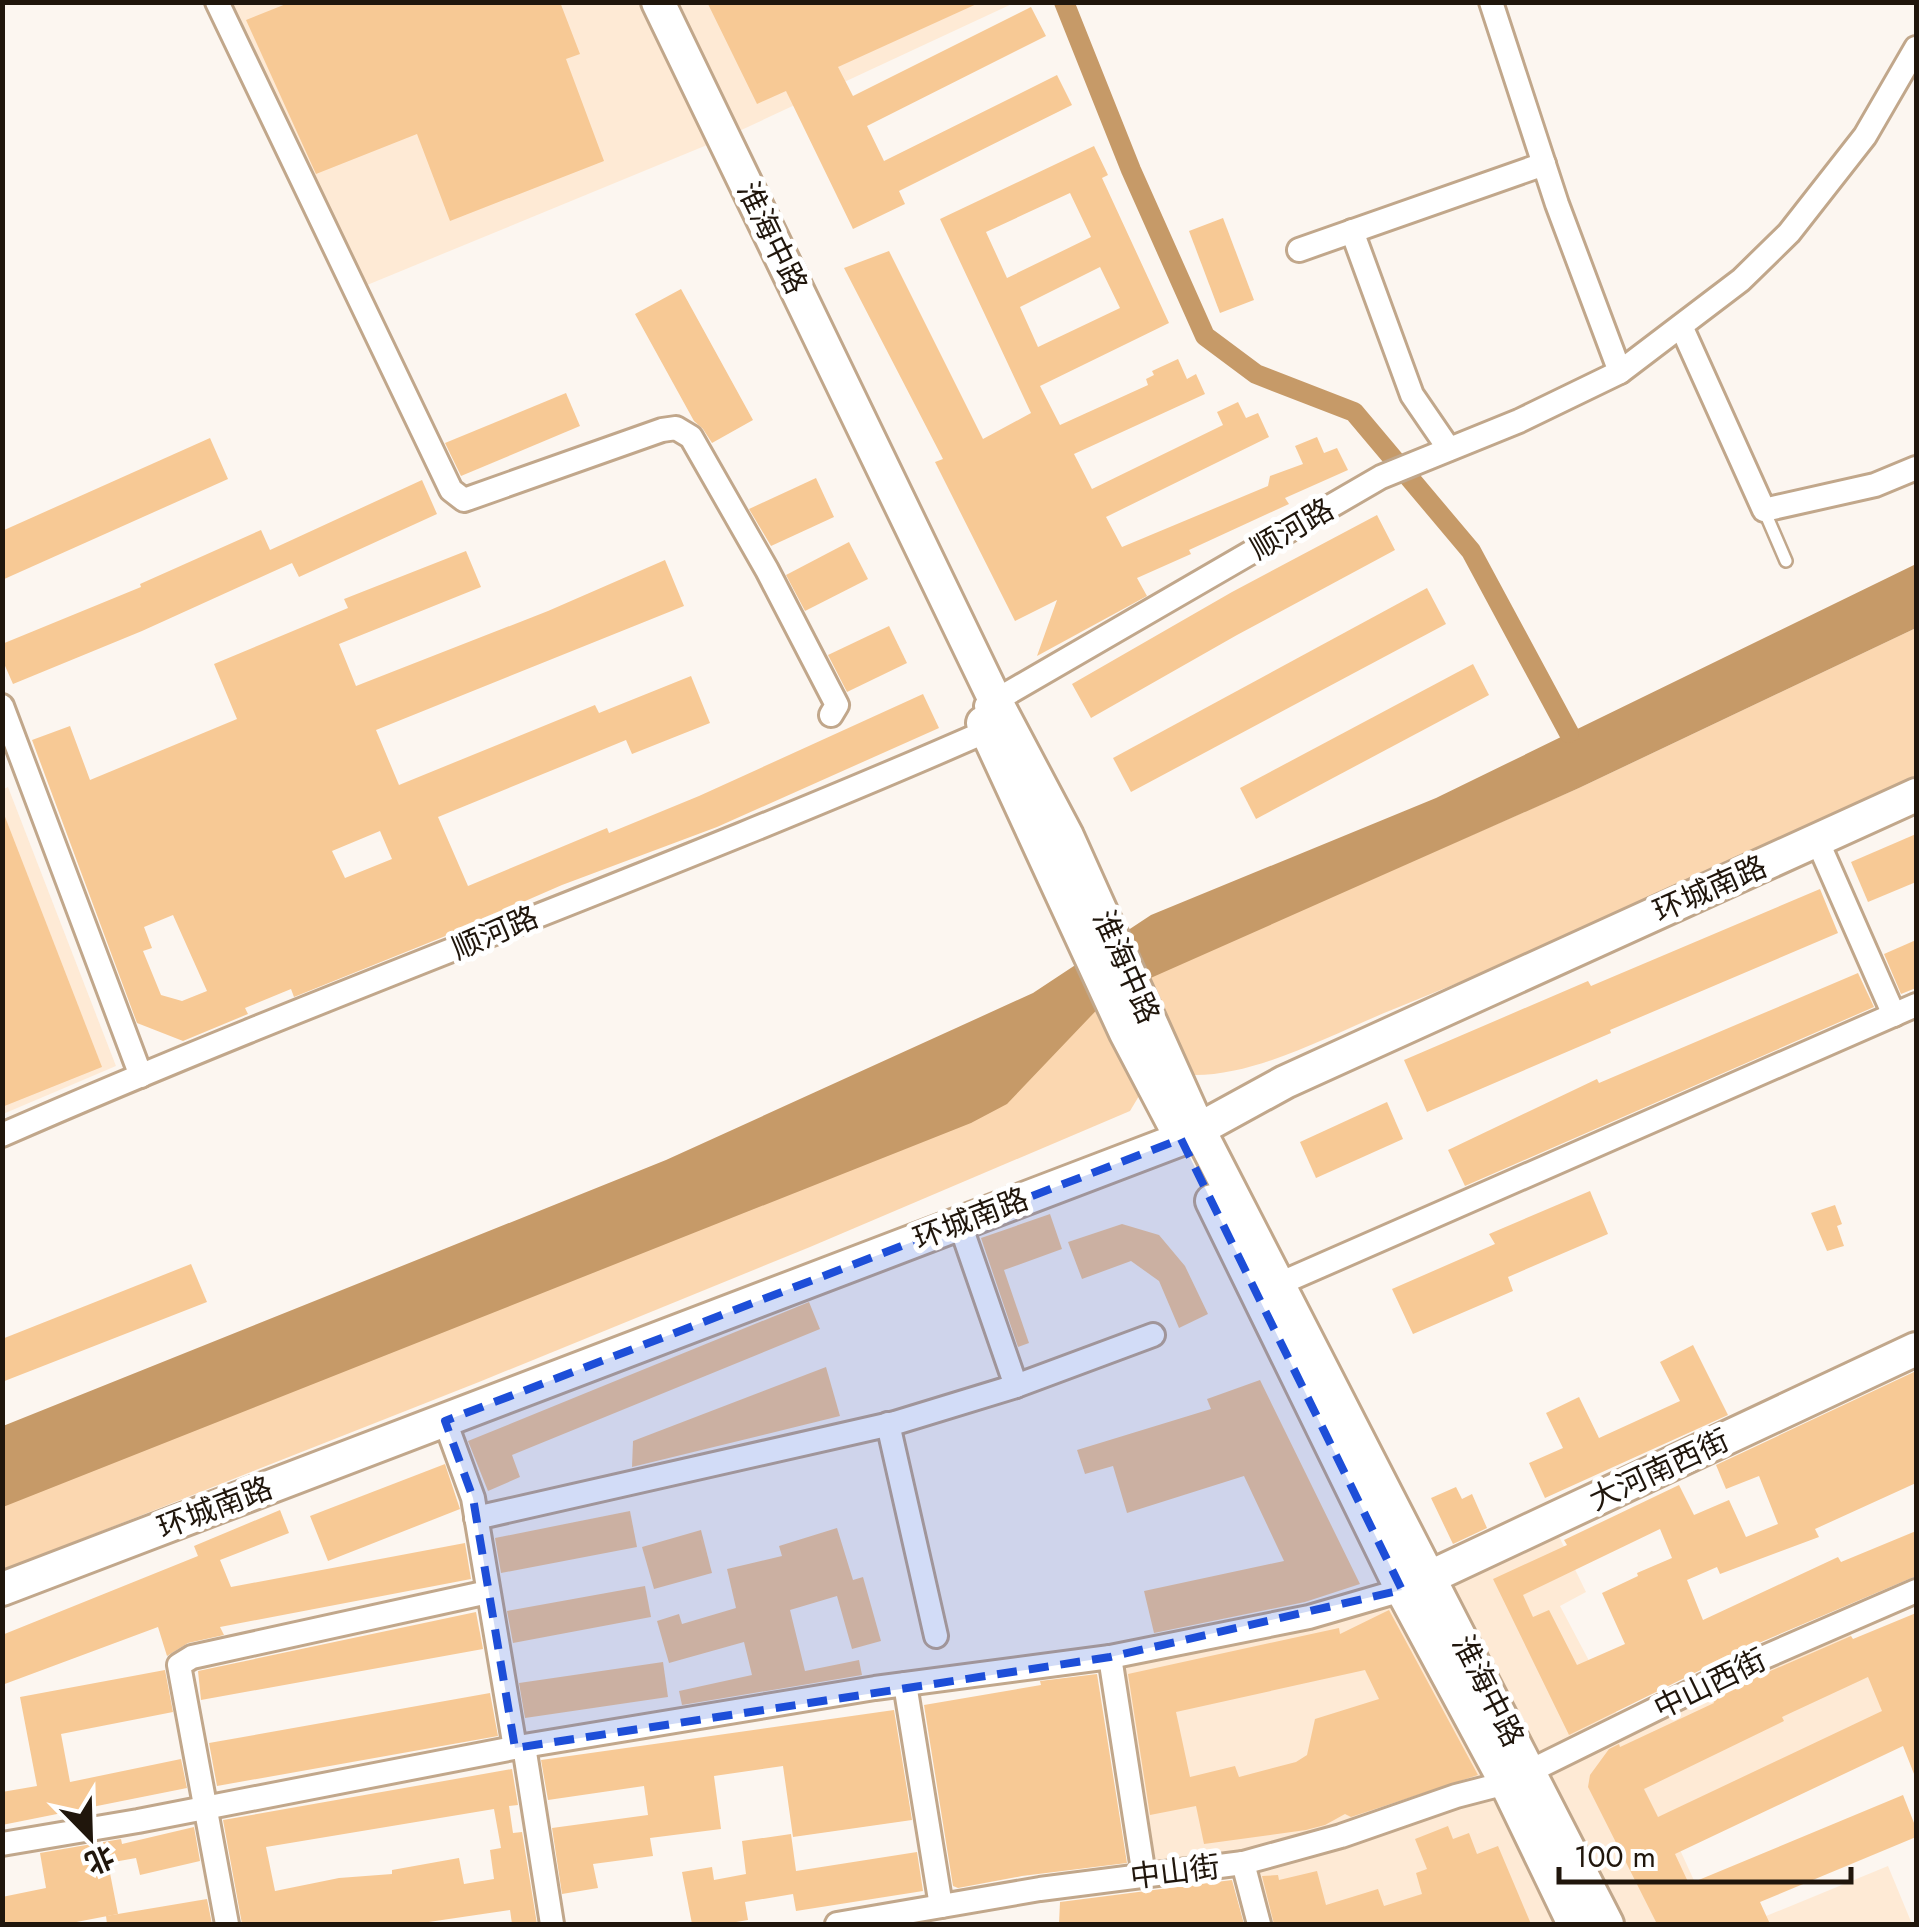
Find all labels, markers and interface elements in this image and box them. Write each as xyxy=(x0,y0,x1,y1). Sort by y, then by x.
street label: 淮海中路 xyxy=(727,174,818,301)
street label: 顺河路 xyxy=(1242,487,1341,570)
street label: 环城南路 xyxy=(1646,844,1773,933)
street label: 顺河路 xyxy=(445,895,545,970)
street label: 淮海中路 xyxy=(1082,903,1171,1030)
street label: 环城南路 xyxy=(907,1177,1035,1260)
street label: 大河南西街 xyxy=(1582,1418,1736,1521)
street label: 环城南路 xyxy=(151,1466,279,1549)
street label: 淮海中路 xyxy=(1442,1628,1535,1754)
street label: 中山西街 xyxy=(1646,1638,1773,1729)
north arrow xyxy=(40,1787,140,1887)
scale bar xyxy=(1559,1822,1852,1884)
text: 北 xyxy=(79,1835,120,1884)
text: 100 m xyxy=(1574,1835,1656,1878)
street label: 中山街 xyxy=(1128,1845,1222,1898)

